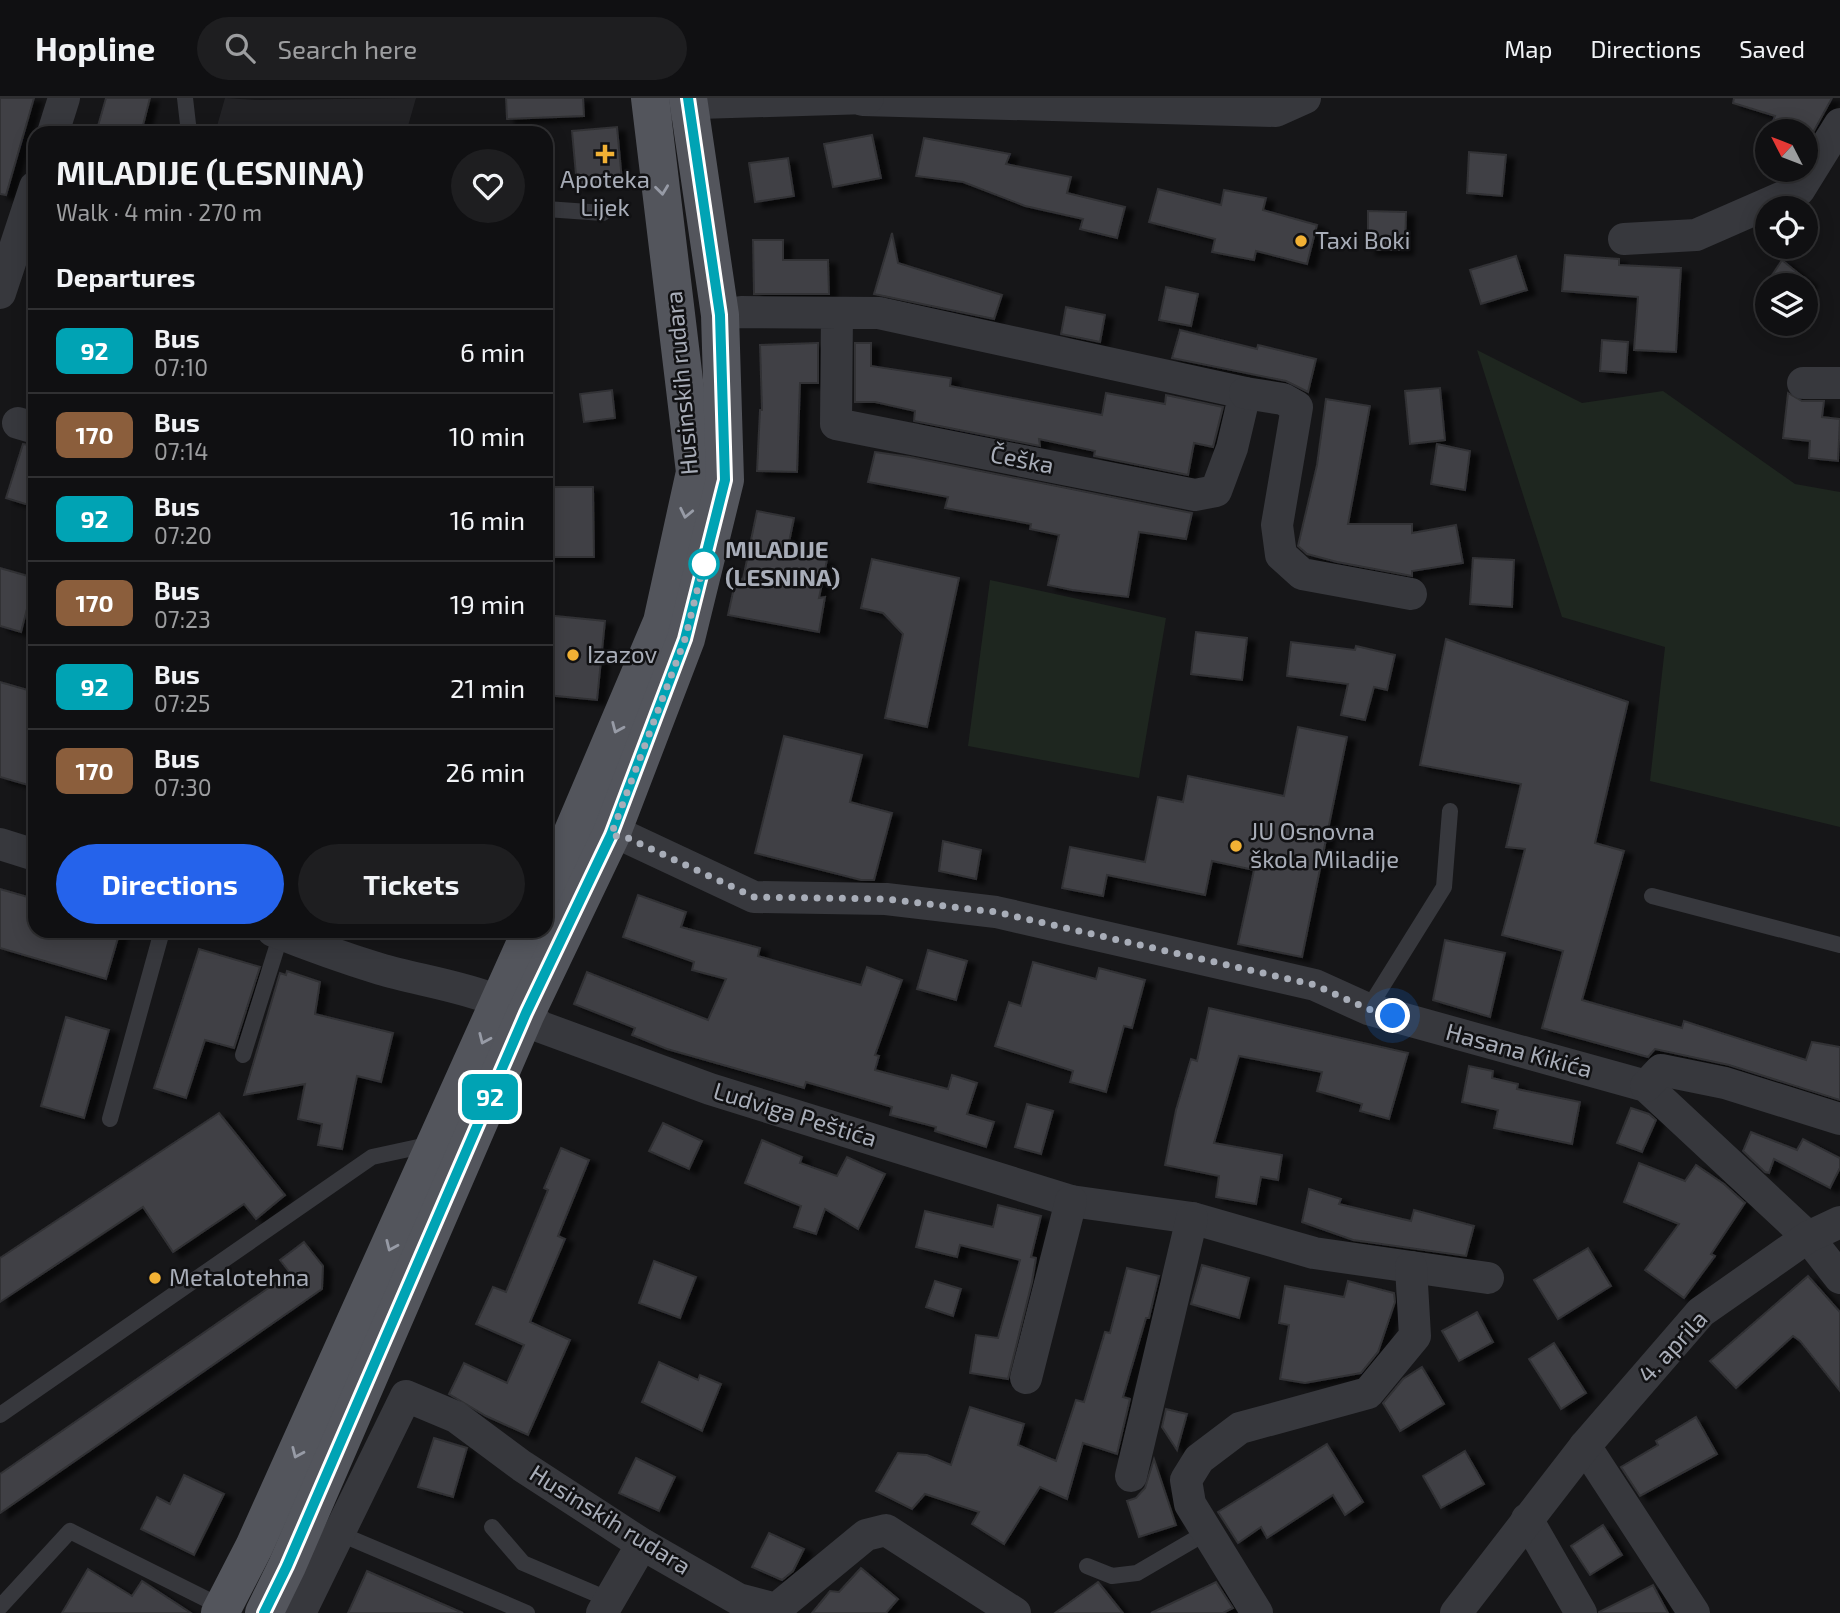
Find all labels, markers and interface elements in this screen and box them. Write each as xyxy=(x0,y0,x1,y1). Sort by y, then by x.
search box xyxy=(197,17,687,80)
text: Hopline xyxy=(35,28,155,68)
icon: search xyxy=(221,29,259,67)
text: Search here xyxy=(277,33,417,64)
text: Map xyxy=(1504,34,1552,63)
text: Directions xyxy=(1590,34,1701,63)
text: Saved xyxy=(1739,34,1805,63)
north arrow xyxy=(1755,119,1818,182)
map controls xyxy=(1755,119,1818,336)
marker: Apoteka Lijek xyxy=(597,146,613,162)
button: heart xyxy=(451,149,525,223)
text: MILADIJE (LESNINA) xyxy=(56,152,364,192)
place label: Apoteka Lijek xyxy=(560,164,650,221)
one-way arrow xyxy=(655,184,670,196)
button: locate xyxy=(1755,196,1818,259)
text: Walk · 4 min · 270 m xyxy=(56,198,262,226)
place label: Taxi Boki xyxy=(1315,225,1411,254)
marker: Taxi Boki xyxy=(1293,233,1309,249)
text: Departures xyxy=(56,261,195,292)
button: layers xyxy=(1755,273,1818,336)
street label: Husinskih rudara xyxy=(658,290,703,476)
text: Bus xyxy=(154,322,200,353)
text: 92 xyxy=(80,336,109,365)
text: 6 min xyxy=(460,336,525,367)
text: 07:10 xyxy=(154,353,208,381)
text: Bus xyxy=(154,406,200,437)
text: 170 xyxy=(75,420,114,449)
text: 10 min xyxy=(449,420,525,451)
text: 07:14 xyxy=(154,437,208,465)
street label: Češka xyxy=(988,438,1057,479)
text: Bus xyxy=(154,490,200,521)
text: 92 xyxy=(80,504,109,533)
text: 16 min xyxy=(450,504,525,535)
one-way arrow xyxy=(679,507,694,519)
text: 07:20 xyxy=(154,521,212,549)
place label: MILADIJE (LESNINA) xyxy=(725,534,840,591)
marker: MILADIJE (LESNINA) xyxy=(689,549,719,579)
text: Bus xyxy=(154,574,200,605)
text: 170 xyxy=(75,588,114,617)
text: 19 min xyxy=(450,588,525,619)
text: 07:23 xyxy=(154,605,211,633)
place label: Izazov xyxy=(587,639,657,668)
marker: Izazov xyxy=(565,647,581,663)
text: Bus xyxy=(154,658,200,689)
text: 92 xyxy=(80,672,109,701)
text: 21 min xyxy=(450,672,525,703)
text: 07:25 xyxy=(154,689,210,717)
one-way arrow xyxy=(611,722,625,734)
text: Bus xyxy=(154,742,200,773)
text: 170 xyxy=(75,756,114,785)
text: 26 min xyxy=(445,756,525,787)
text: 07:30 xyxy=(154,773,212,801)
place label: JU Osnovna škola Miladije xyxy=(1250,816,1399,873)
marker: JU Osnovna škola Miladije xyxy=(1228,838,1244,854)
button: Directions xyxy=(56,844,284,924)
button: Tickets xyxy=(298,844,525,924)
your location xyxy=(1375,998,1410,1033)
street label: Hasana Kikića xyxy=(1443,1016,1596,1083)
one-way arrow xyxy=(478,1031,492,1044)
line badge: 92 xyxy=(458,1074,522,1120)
street label: Ludviga Peštića xyxy=(710,1075,881,1152)
text: 92 xyxy=(476,1082,504,1111)
one-way arrow xyxy=(385,1239,399,1251)
place label: Metalotehna xyxy=(169,1262,309,1291)
marker: Metalotehna xyxy=(147,1270,163,1286)
street label: 4. aprila xyxy=(1631,1304,1713,1388)
one-way arrow xyxy=(291,1446,305,1458)
street label: Husinskih rudara xyxy=(525,1458,697,1580)

